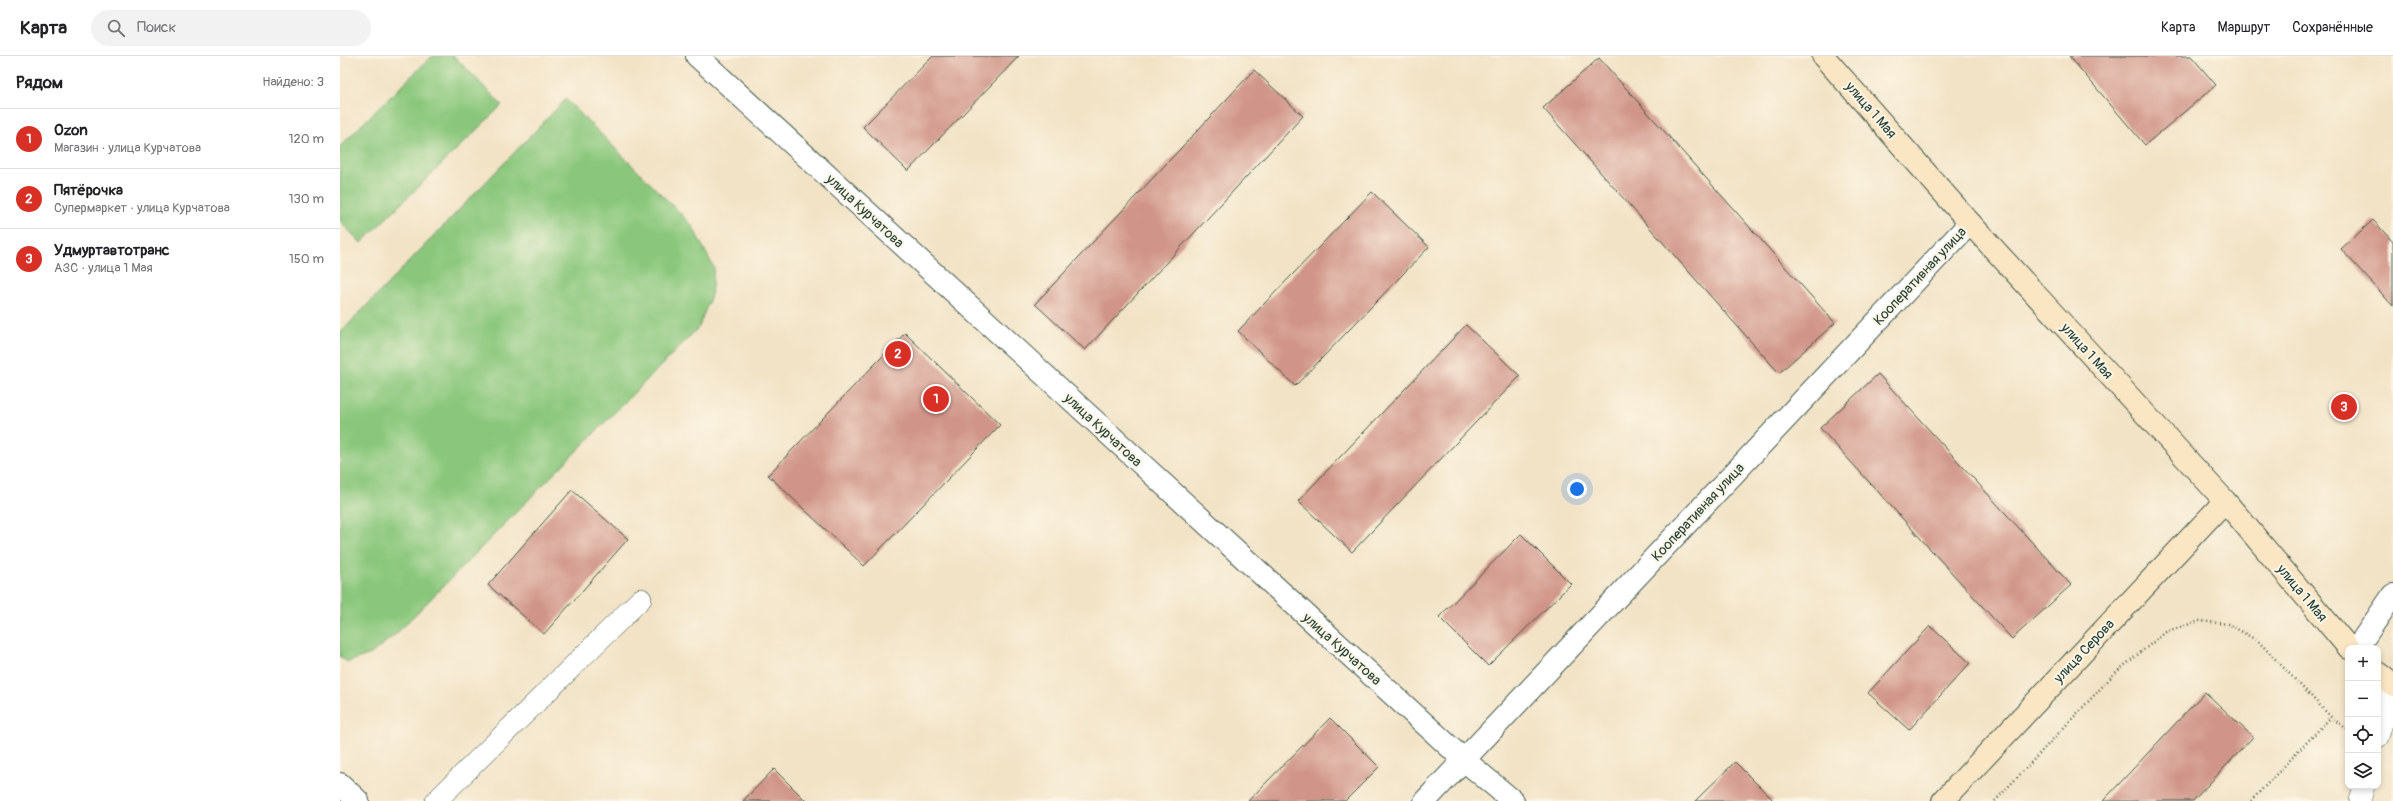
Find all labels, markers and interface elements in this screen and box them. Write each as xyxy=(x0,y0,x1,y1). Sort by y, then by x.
search box xyxy=(91,10,371,46)
text: Карта xyxy=(20,16,67,40)
icon: search xyxy=(105,17,127,39)
text: Поиск xyxy=(137,18,176,37)
text: Карта xyxy=(2161,19,2196,36)
text: Маршрут xyxy=(2218,19,2270,36)
text: Сохранённые xyxy=(2292,19,2373,36)
text: Рядом xyxy=(16,72,63,93)
text: Найдено: 3 xyxy=(262,74,324,90)
street label: улица 1 Мая xyxy=(1841,77,1900,142)
text: Ozon xyxy=(54,121,88,140)
text: 1 xyxy=(26,131,32,147)
text: 120 m xyxy=(288,131,324,147)
text: Магазин · улица Курчатова xyxy=(54,140,201,156)
street label: улица Курчатова xyxy=(822,170,907,251)
text: Пятёрочка xyxy=(54,181,123,200)
text: 2 xyxy=(25,191,33,207)
text: 130 m xyxy=(288,191,324,207)
text: Супермаркет · улица Курчатова xyxy=(54,200,230,216)
street label: Кооперативная улица xyxy=(1870,223,1970,329)
text: Удмуртавтотранс xyxy=(54,241,170,260)
text: 3 xyxy=(25,251,33,267)
text: 150 m xyxy=(289,251,324,267)
text: АЗС · улица 1 Мая xyxy=(54,260,153,276)
street label: улица 1 Мая xyxy=(2057,319,2117,383)
pin: 2 xyxy=(885,339,911,369)
pin: 1 xyxy=(923,384,949,414)
street label: улица Курчатова xyxy=(1060,389,1145,470)
pin: 3 xyxy=(2331,392,2357,422)
street label: Кооперативная улица xyxy=(1648,459,1748,565)
your location xyxy=(1567,479,1587,499)
street label: улица 1 Мая xyxy=(2272,560,2331,625)
street label: улица Курчатова xyxy=(1298,609,1385,689)
street label: улица Серова xyxy=(2049,616,2118,687)
map controls xyxy=(2345,645,2381,789)
button: + xyxy=(2345,645,2381,681)
button: − xyxy=(2345,681,2381,717)
button: locate xyxy=(2345,717,2381,753)
button: layers xyxy=(2345,753,2381,789)

